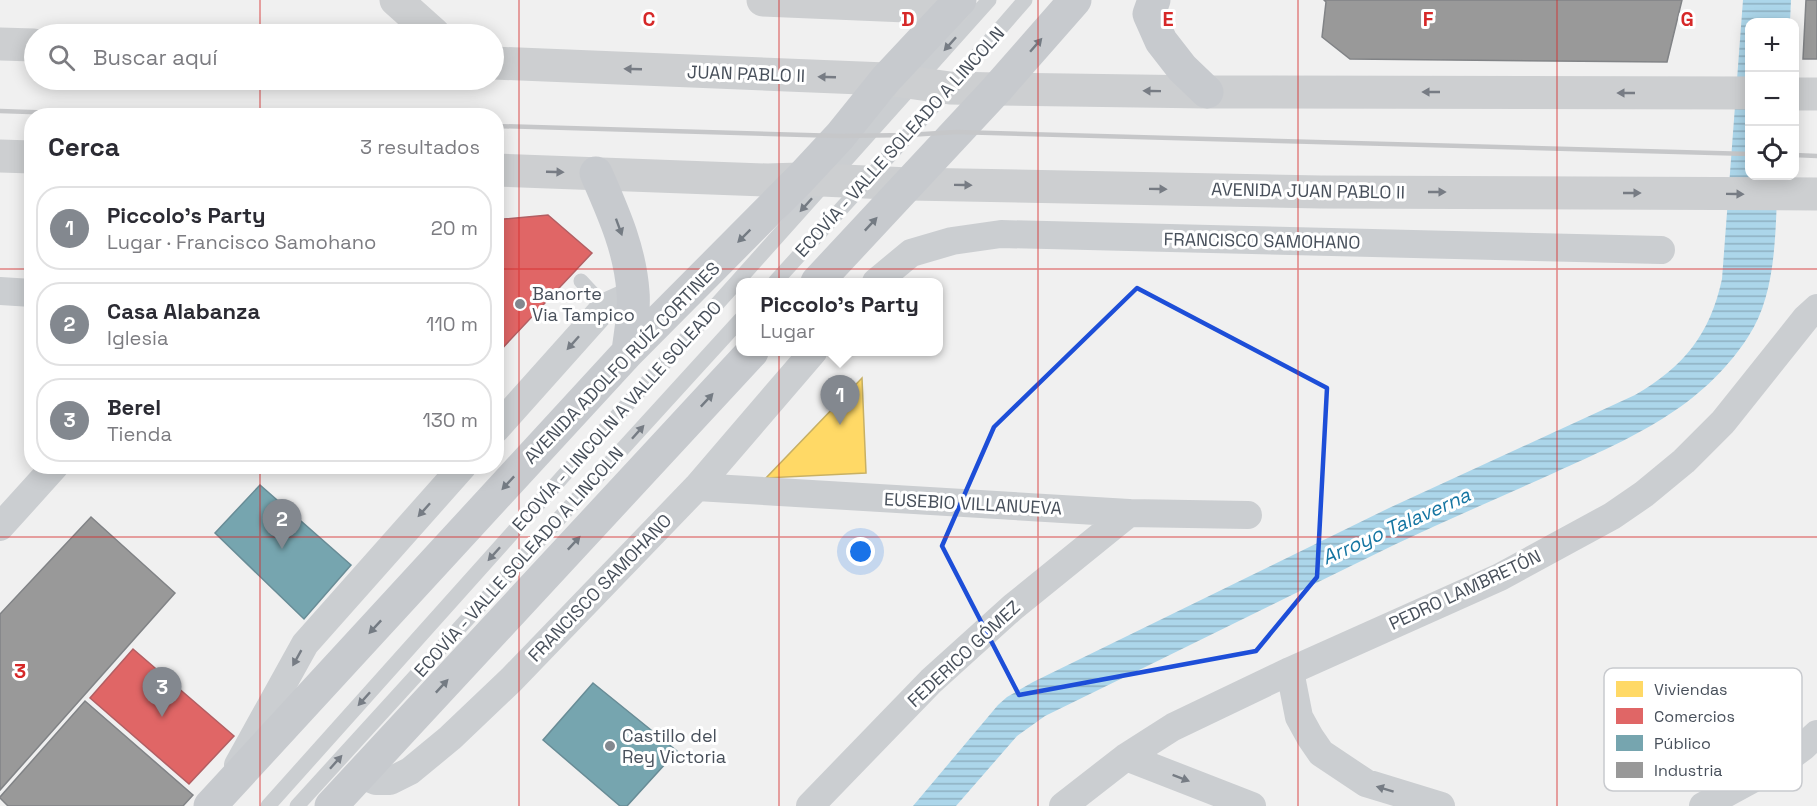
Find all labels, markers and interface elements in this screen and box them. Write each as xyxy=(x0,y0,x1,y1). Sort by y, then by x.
text: C xyxy=(643,6,656,32)
text: D xyxy=(901,6,915,32)
text: E xyxy=(1162,6,1174,32)
text: F xyxy=(1423,6,1434,32)
text: G xyxy=(1680,6,1694,32)
map controls xyxy=(1745,18,1799,180)
button: + xyxy=(1745,18,1799,72)
street label: ECOVÍA - VALLE SOLEADO A LINCOLN xyxy=(790,22,1009,262)
search box xyxy=(24,24,504,90)
one-way arrow xyxy=(943,36,957,51)
one-way arrow xyxy=(1029,38,1042,53)
icon: search xyxy=(45,41,78,74)
text: Buscar aquí xyxy=(93,43,218,71)
street label: JUAN PABLO II xyxy=(686,60,806,87)
one-way arrow xyxy=(623,64,642,74)
one-way arrow xyxy=(818,72,837,81)
button: − xyxy=(1745,72,1799,126)
one-way arrow xyxy=(1142,86,1161,95)
one-way arrow xyxy=(1421,87,1440,97)
one-way arrow xyxy=(1616,88,1635,98)
button: locate xyxy=(1745,126,1799,180)
text: Cerca xyxy=(48,130,120,164)
text: 3 resultados xyxy=(360,134,480,160)
one-way arrow xyxy=(545,167,564,177)
street label: AVENIDA JUAN PABLO II xyxy=(1211,177,1405,204)
one-way arrow xyxy=(953,180,972,189)
one-way arrow xyxy=(1148,184,1167,193)
one-way arrow xyxy=(1427,187,1446,197)
one-way arrow xyxy=(1622,188,1641,198)
one-way arrow xyxy=(1726,189,1745,198)
one-way arrow xyxy=(799,197,813,212)
text: Piccolo's Party xyxy=(107,201,266,229)
text: 1 xyxy=(65,215,74,241)
text: 20 m xyxy=(431,215,478,241)
one-way arrow xyxy=(864,217,878,232)
one-way arrow xyxy=(614,218,624,236)
street label: FRANCISCO SAMOHANO xyxy=(1164,227,1361,254)
one-way arrow xyxy=(737,228,751,242)
text: Lugar · Francisco Samohano xyxy=(107,229,376,255)
street label: AVENIDA ADOLFO RUÍZ CORTINES xyxy=(519,257,724,469)
popup xyxy=(736,278,943,356)
place label: Banorte Via Tampico xyxy=(532,282,635,326)
text: Piccolo's Party xyxy=(760,290,919,318)
street label: ECOVÍA - LINCOLN A VALLE SOLEADO xyxy=(507,296,726,536)
text: Casa Alabanza xyxy=(107,297,260,325)
marker: Banorte Via Tampico xyxy=(513,297,527,311)
text: 2 xyxy=(64,311,75,337)
text: 110 m xyxy=(426,311,478,337)
text: Lugar xyxy=(760,318,815,344)
text: Iglesia xyxy=(107,325,168,351)
one-way arrow xyxy=(567,335,580,350)
pin: 1 xyxy=(820,376,860,425)
text: Berel xyxy=(107,393,161,421)
one-way arrow xyxy=(700,393,713,408)
text: 3 xyxy=(63,407,76,433)
text: 130 m xyxy=(422,407,478,433)
text: Tienda xyxy=(107,421,172,447)
one-way arrow xyxy=(631,425,644,440)
street label: ECOVÍA - VALLE SOLEADO A LINCOLN xyxy=(409,442,628,682)
one-way arrow xyxy=(501,476,515,490)
water label: Arroyo Talaverna xyxy=(1318,481,1475,570)
street label: EUSEBIO VILLANUEVA xyxy=(883,487,1063,520)
pin: 2 xyxy=(262,500,302,549)
one-way arrow xyxy=(418,502,431,517)
street label: FRANCISCO SAMOHANO xyxy=(523,509,676,666)
one-way arrow xyxy=(567,536,581,550)
your location xyxy=(846,537,875,566)
street label: PEDRO LAMBRETÓN xyxy=(1385,544,1544,635)
one-way arrow xyxy=(487,546,501,561)
street label: FEDERICO GÓMEZ xyxy=(902,595,1025,712)
one-way arrow xyxy=(369,619,383,633)
one-way arrow xyxy=(292,649,302,666)
text: 3 xyxy=(14,658,26,684)
pin: 3 xyxy=(142,668,182,717)
legend xyxy=(1604,668,1802,791)
one-way arrow xyxy=(435,678,449,693)
text: Viviendas xyxy=(1654,679,1728,700)
one-way arrow xyxy=(358,691,371,706)
text: Comercios xyxy=(1654,706,1735,727)
place label: Castillo del Rey Victoria xyxy=(622,724,726,768)
text: Público xyxy=(1654,733,1711,754)
marker: Castillo del Rey Victoria xyxy=(603,739,617,753)
one-way arrow xyxy=(329,755,342,770)
text: Industria xyxy=(1654,760,1723,781)
one-way arrow xyxy=(1172,773,1190,783)
one-way arrow xyxy=(1376,783,1394,793)

